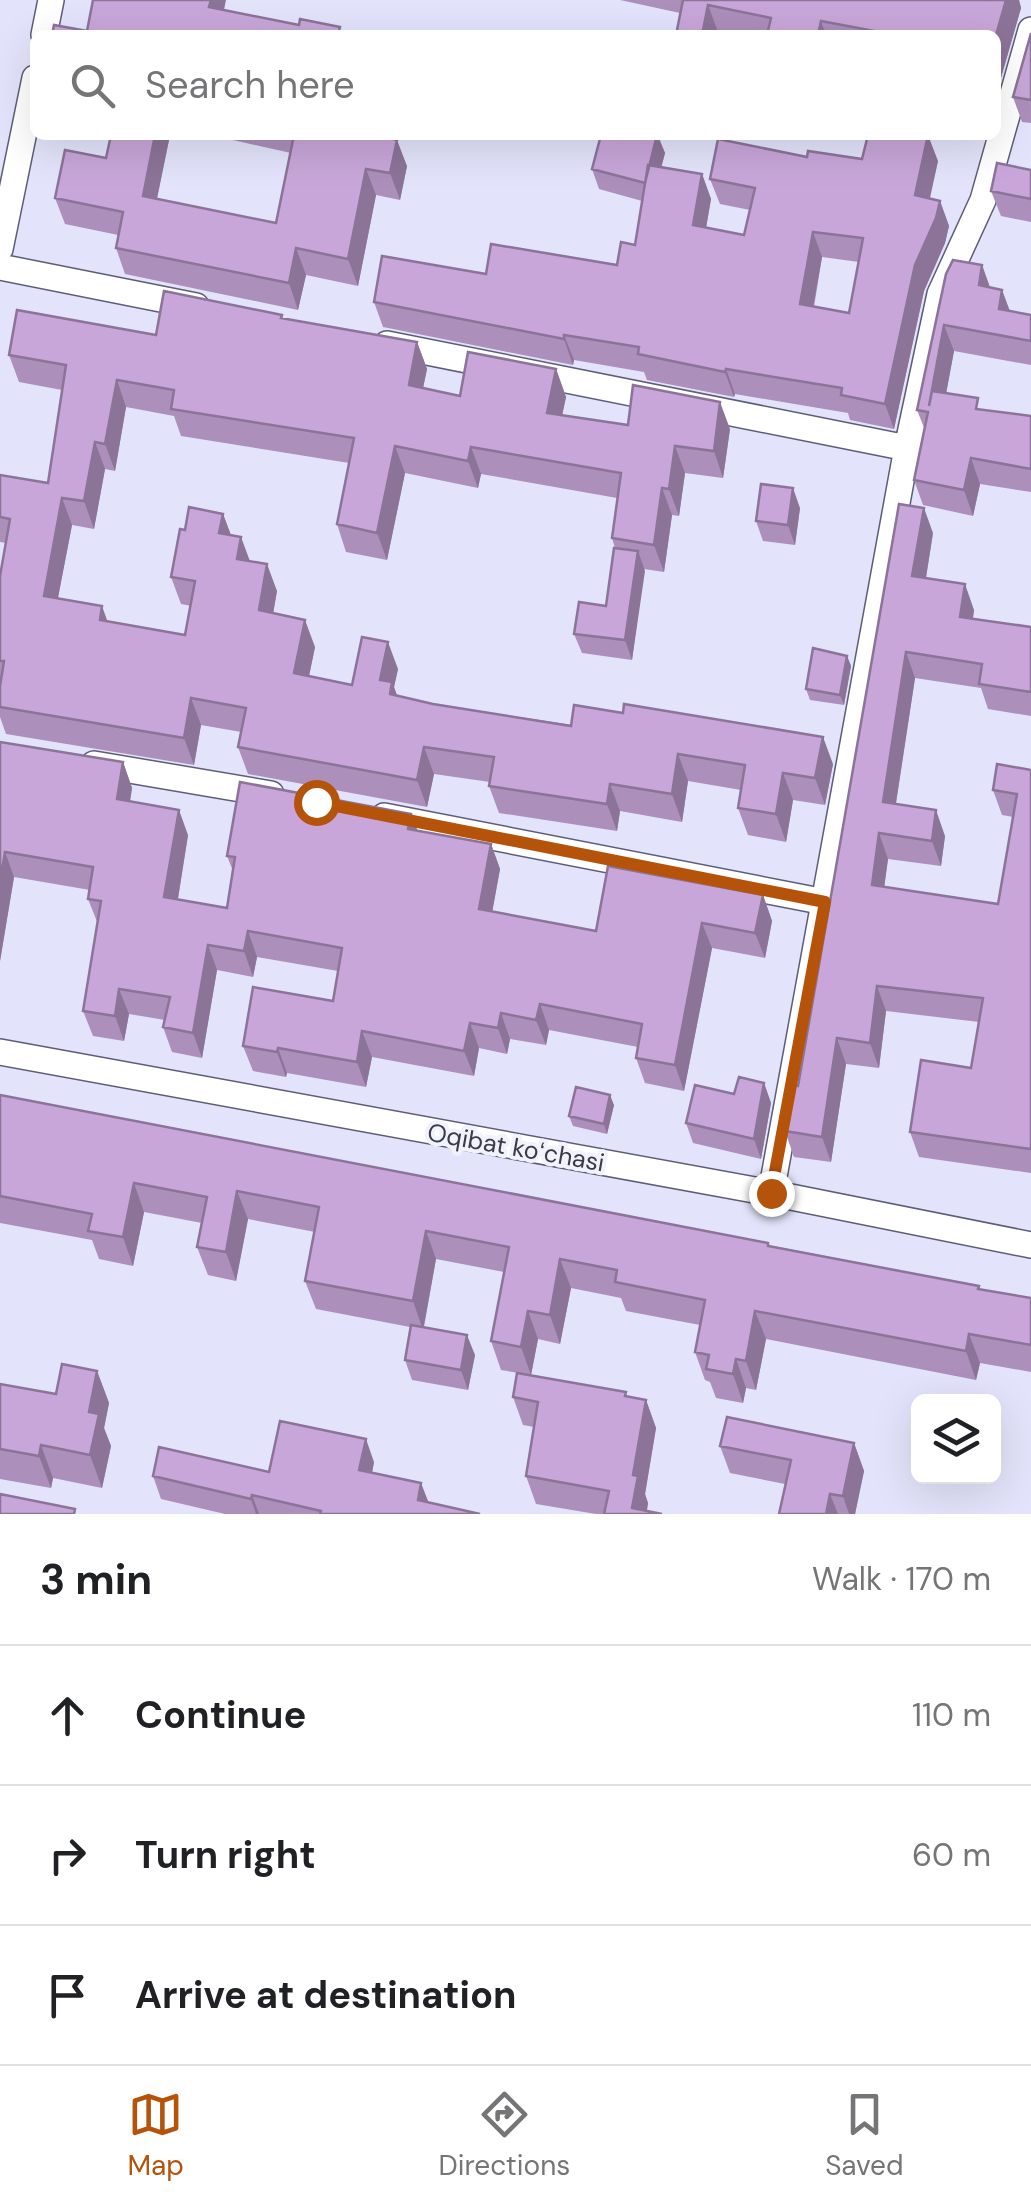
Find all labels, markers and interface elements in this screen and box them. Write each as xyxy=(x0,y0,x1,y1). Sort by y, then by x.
search box xyxy=(30,30,1001,140)
icon: search xyxy=(65,58,120,113)
text: Search here xyxy=(145,60,355,110)
route start xyxy=(294,780,340,826)
street label: Oqibat koʻchasi xyxy=(425,1116,607,1179)
route end xyxy=(749,1171,795,1217)
map controls xyxy=(911,1394,1001,1484)
button: layers xyxy=(911,1394,1001,1484)
text: 3 min xyxy=(40,1552,152,1607)
text: Walk · 170 m xyxy=(812,1558,991,1600)
icon: ahead xyxy=(40,1688,95,1743)
text: Continue xyxy=(135,1690,306,1740)
text: 110 m xyxy=(912,1694,991,1736)
icon: right xyxy=(40,1828,95,1883)
text: Turn right xyxy=(135,1830,316,1880)
text: 60 m xyxy=(912,1834,991,1876)
icon: arrive xyxy=(40,1968,95,2023)
text: Arrive at destination xyxy=(135,1970,517,2020)
tab: Map xyxy=(127,2087,184,2184)
tab: Directions xyxy=(439,2087,570,2184)
tab: Saved xyxy=(825,2087,904,2184)

